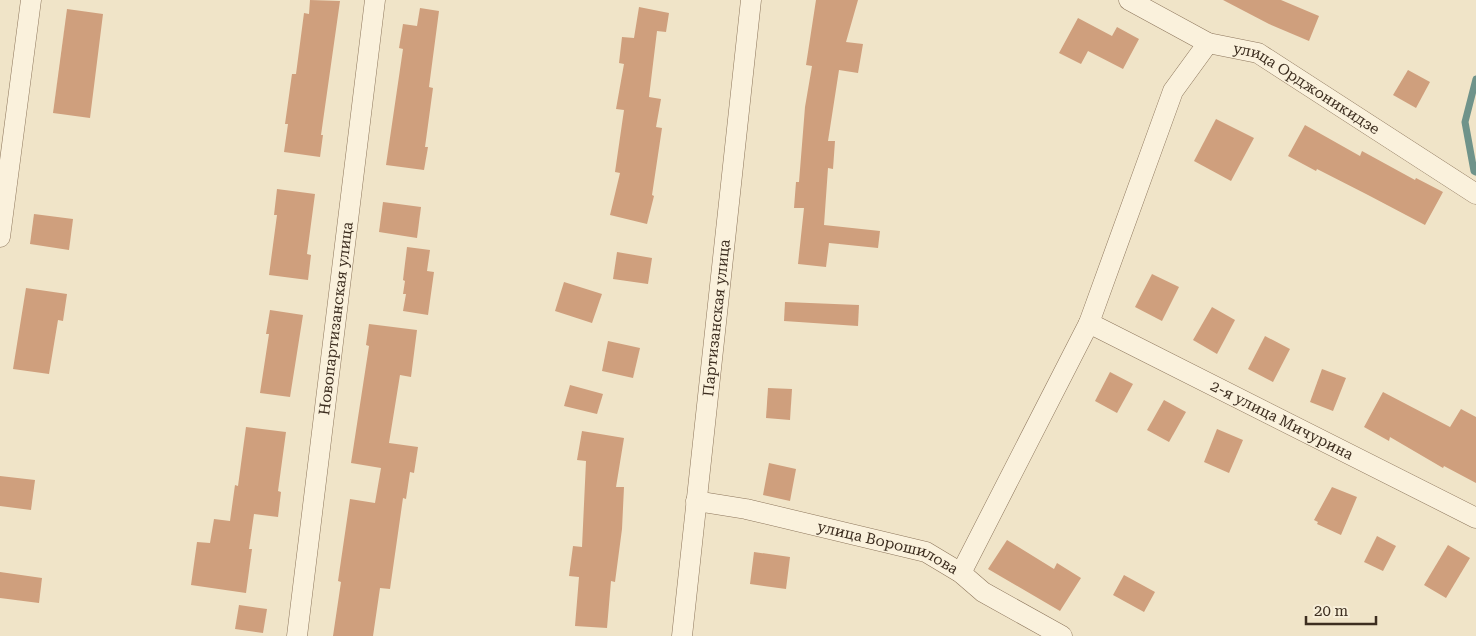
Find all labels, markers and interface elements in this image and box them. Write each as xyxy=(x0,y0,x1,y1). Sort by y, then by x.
street label: улица Орджоникидзе xyxy=(1232,39,1383,138)
street label: Новопартизанская улица xyxy=(315,221,357,416)
street label: Партизанская улица xyxy=(699,238,734,397)
street label: 2-я улица Мичурина xyxy=(1208,377,1356,464)
street label: улица Ворошилова xyxy=(816,517,961,578)
scale bar xyxy=(1306,594,1376,626)
text: 20 m xyxy=(1314,602,1349,620)

